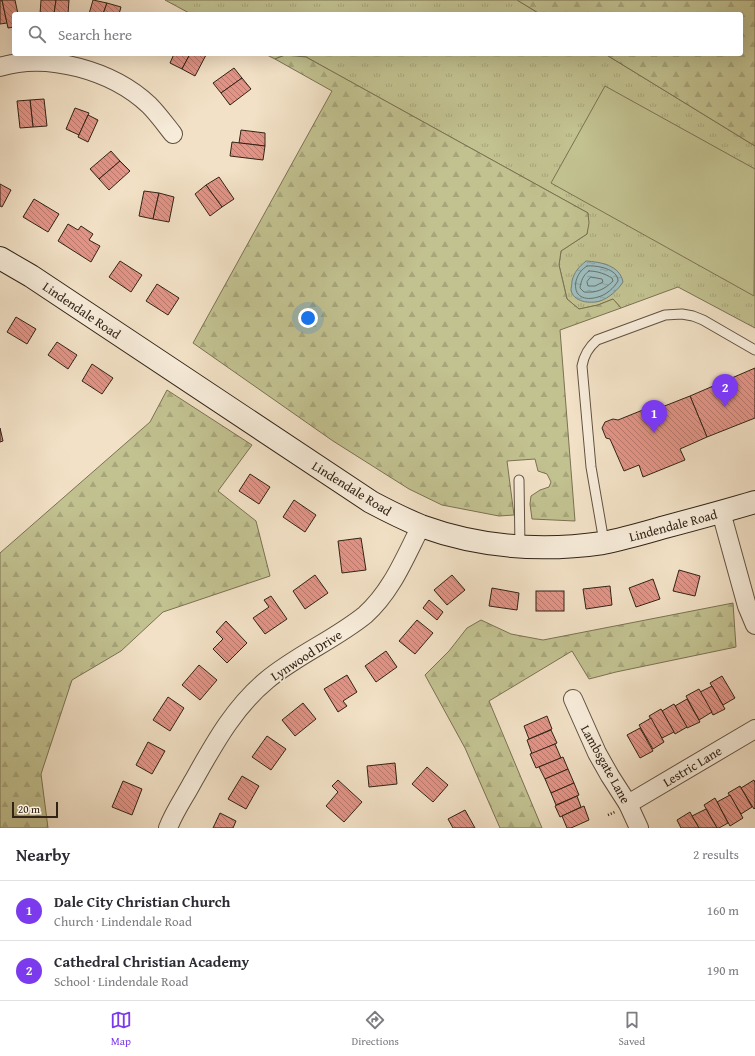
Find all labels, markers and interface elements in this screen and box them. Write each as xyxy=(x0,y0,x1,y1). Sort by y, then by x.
search box xyxy=(12,12,743,56)
icon: search xyxy=(26,23,48,45)
text: Search here xyxy=(58,24,132,45)
street label: Lindendale Road xyxy=(39,277,125,344)
your location xyxy=(298,308,318,328)
pin: 2 xyxy=(712,374,738,407)
pin: 1 xyxy=(641,400,667,433)
street label: Lindendale Road xyxy=(308,456,395,520)
street label: Lindendale Road xyxy=(627,505,719,546)
street label: Lynwood Drive xyxy=(267,625,346,686)
street label: Lambsgate Lane xyxy=(576,722,635,807)
street label: Lestric Lane xyxy=(659,741,725,791)
scale bar xyxy=(12,800,58,819)
text: 20 m xyxy=(18,801,40,817)
text: Nearby xyxy=(16,842,70,867)
text: 2 results xyxy=(693,845,739,864)
text: Dale City Christian Church xyxy=(54,891,230,912)
text: 1 xyxy=(26,901,32,920)
text: 160 m xyxy=(707,901,739,920)
text: Church · Lindendale Road xyxy=(54,912,192,931)
text: Cathedral Christian Academy xyxy=(54,951,249,972)
text: 2 xyxy=(26,961,32,980)
text: 190 m xyxy=(707,961,739,980)
text: School · Lindendale Road xyxy=(54,972,189,991)
tab: Map xyxy=(110,1009,132,1049)
tab: Directions xyxy=(352,1009,399,1049)
tab: Saved xyxy=(618,1009,645,1049)

